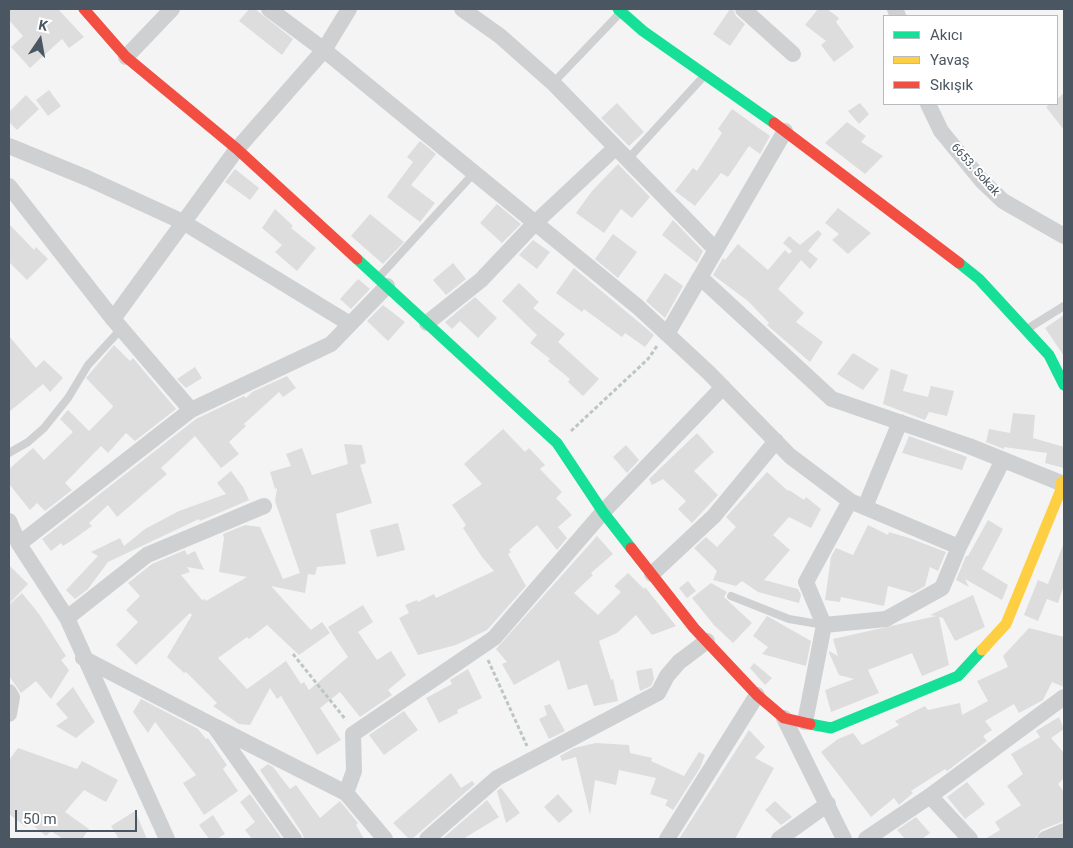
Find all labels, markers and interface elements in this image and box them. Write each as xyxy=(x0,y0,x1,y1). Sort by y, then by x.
north arrow xyxy=(15,15,65,65)
legend xyxy=(883,15,1058,105)
text: K xyxy=(37,17,49,34)
text: Akıcı xyxy=(930,26,963,44)
text: Yavaş xyxy=(930,51,970,69)
text: Sıkışık xyxy=(930,76,973,94)
street label: 6653. Sokak xyxy=(948,141,1002,199)
scale bar xyxy=(18,800,140,832)
text: 50 m xyxy=(23,810,57,828)

